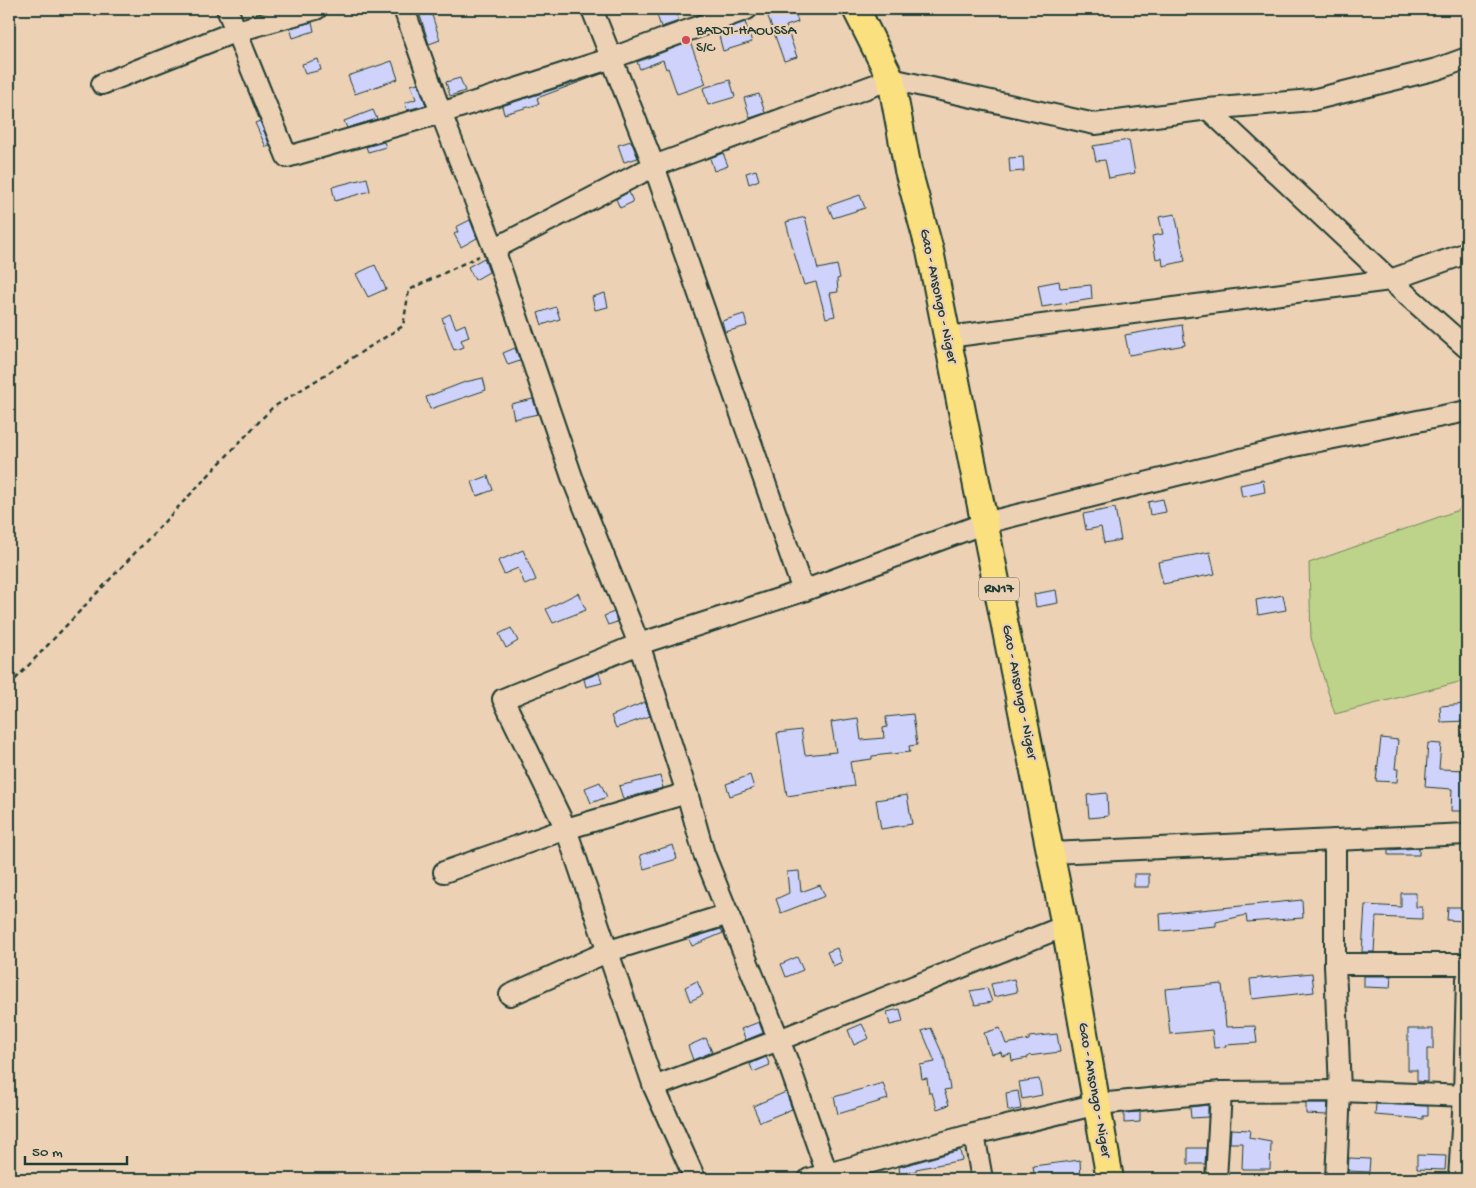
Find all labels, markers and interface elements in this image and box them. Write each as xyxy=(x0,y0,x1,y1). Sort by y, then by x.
place label: BADJI-HAOUSSA S/C xyxy=(695,22,798,57)
marker: BADJI-HAOUSSA S/C xyxy=(680,34,692,46)
street label: Gao - Ansongo - Niger xyxy=(915,227,961,366)
road number: RN17 xyxy=(979,578,1019,600)
street label: Gao - Ansongo - Niger xyxy=(997,623,1041,762)
street label: Gao - Ansongo - Niger xyxy=(1073,1021,1115,1160)
scale bar xyxy=(25,1133,128,1165)
text: 50 m xyxy=(32,1144,63,1162)

